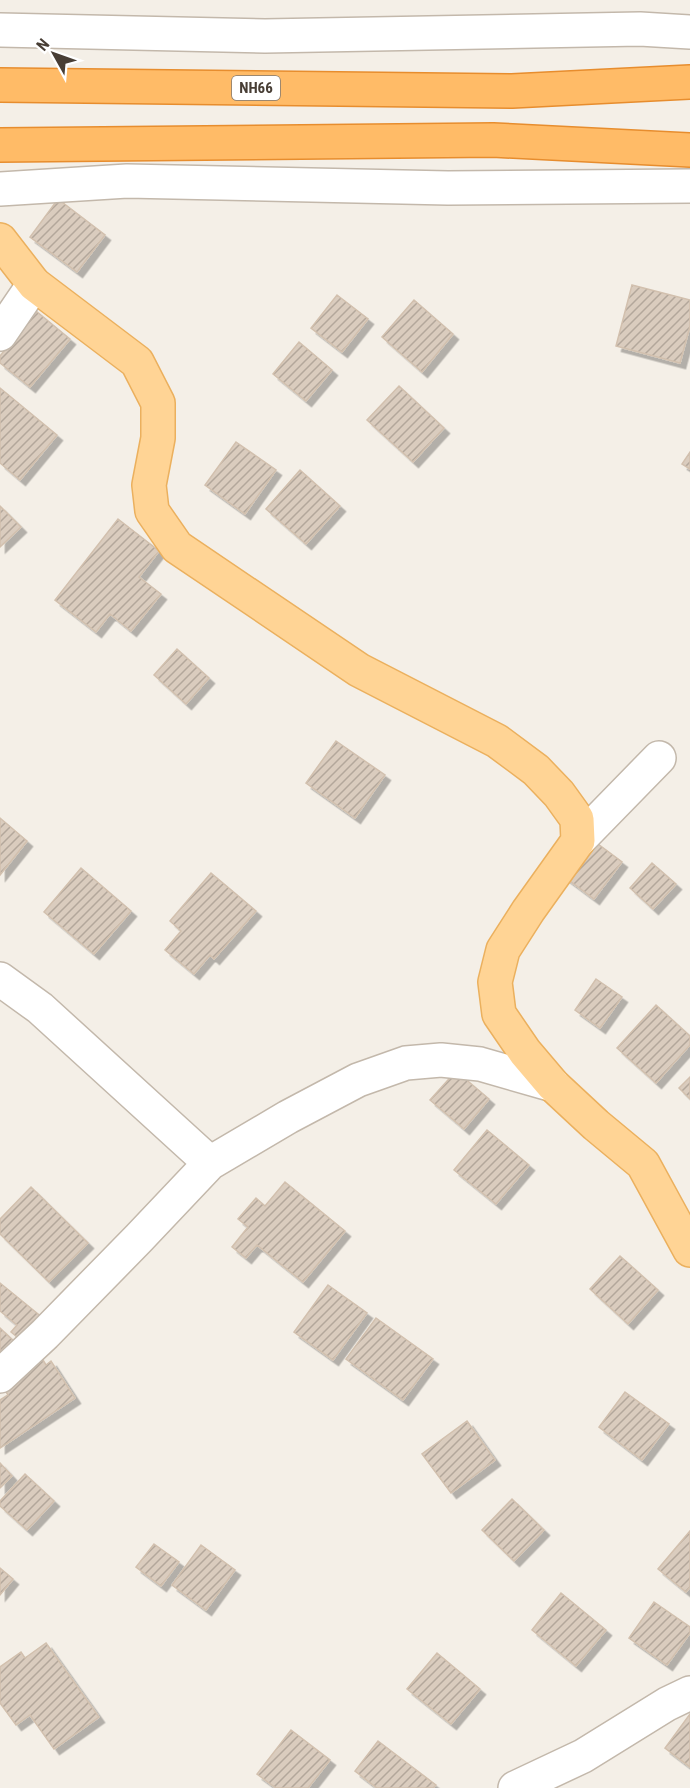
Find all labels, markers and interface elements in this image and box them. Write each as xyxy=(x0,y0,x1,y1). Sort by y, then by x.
north arrow xyxy=(24,24,84,84)
text: N xyxy=(32,35,53,55)
road number: NH66 xyxy=(232,76,280,100)

